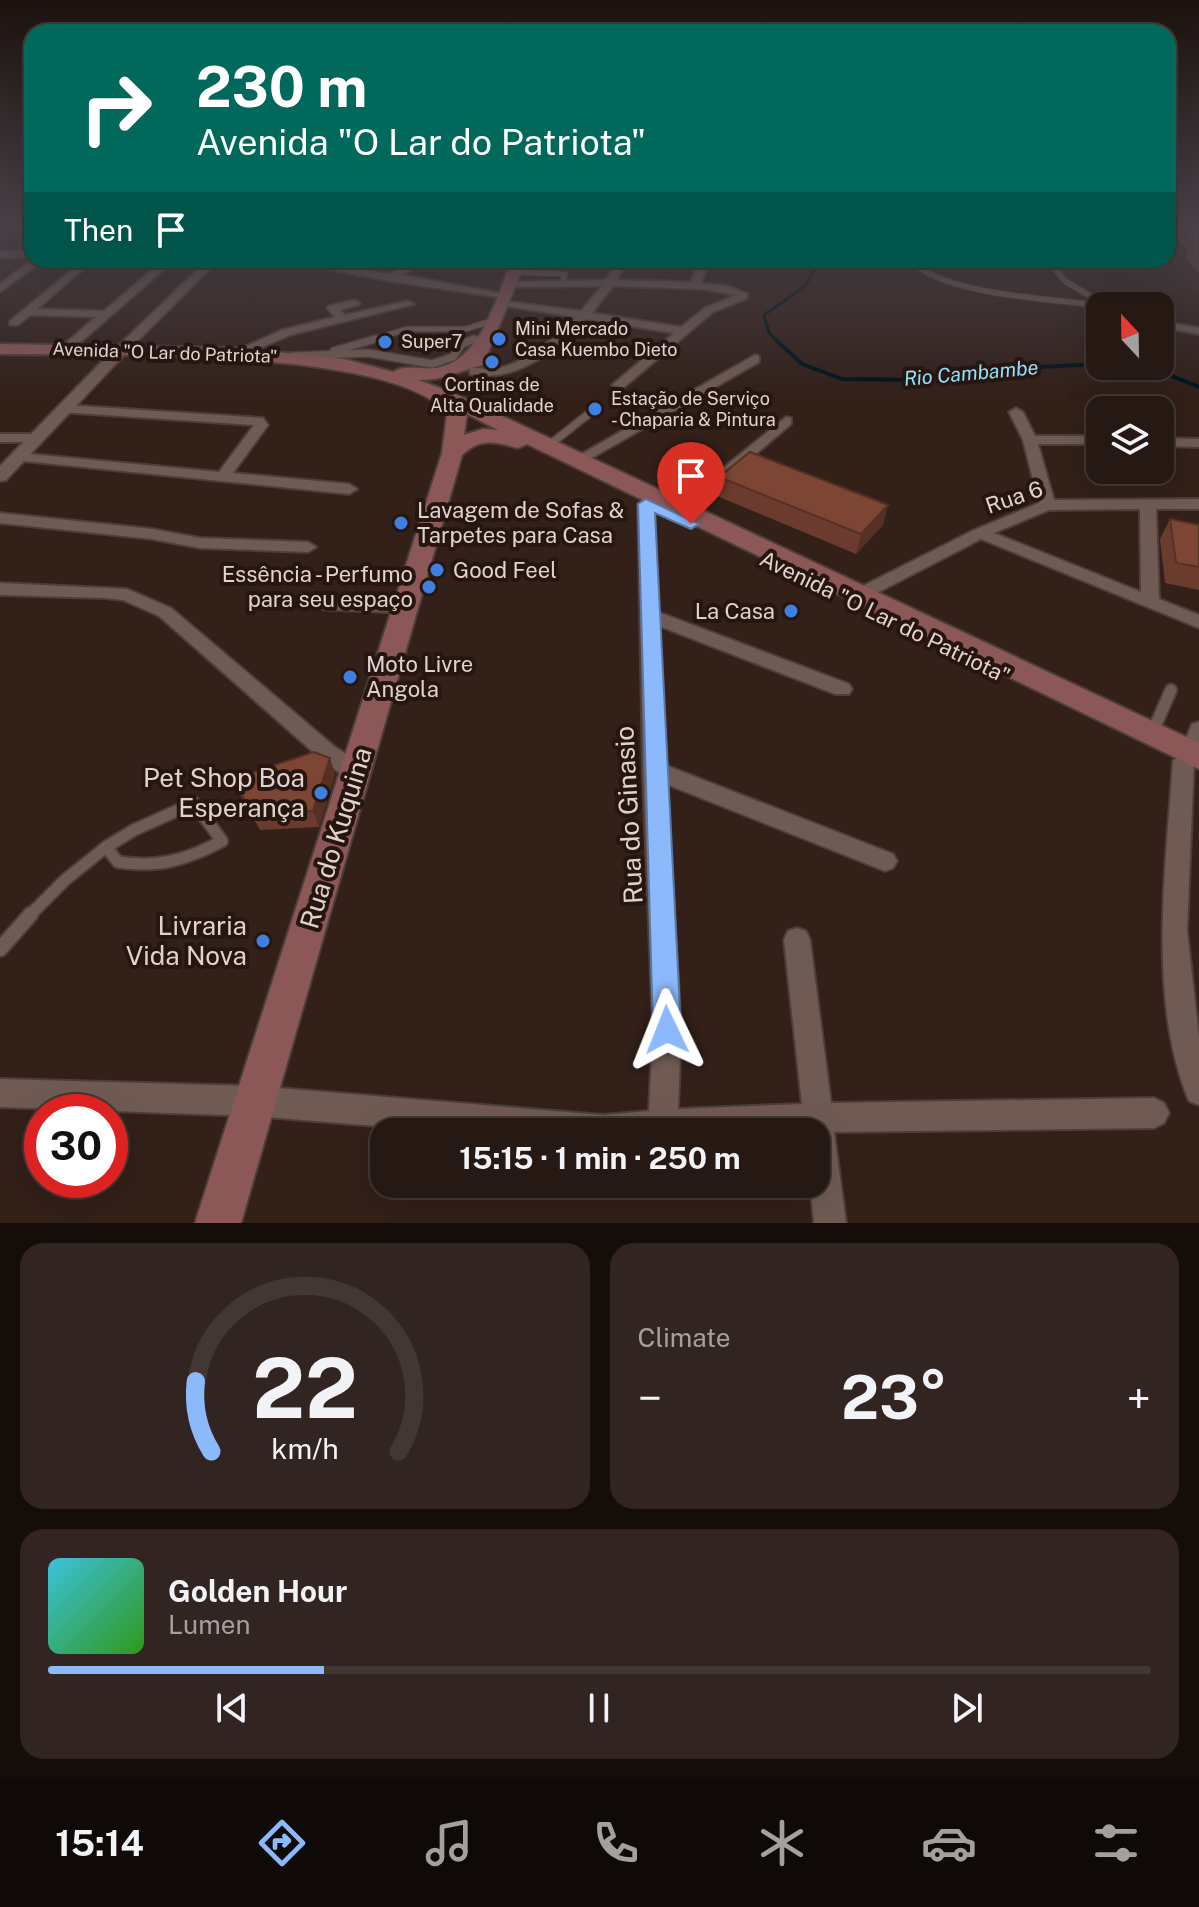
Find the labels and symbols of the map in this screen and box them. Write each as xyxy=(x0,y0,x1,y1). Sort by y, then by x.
north arrow xyxy=(1086,292,1174,380)
place label: Mini Mercado Casa Kuembo Dieto xyxy=(515,318,677,360)
marker: Mini Mercado Casa Kuembo Dieto xyxy=(490,330,508,348)
place label: Super7 xyxy=(401,331,462,352)
marker: Super7 xyxy=(376,333,394,351)
street label: Avenida "O Lar do Patriota" xyxy=(52,338,278,367)
marker: Cortinas de Alta Qualidade xyxy=(483,353,501,371)
water label: Rio Cambambe xyxy=(903,355,1039,391)
place label: Cortinas de Alta Qualidade xyxy=(430,374,554,416)
place label: Estação de Serviço - Chaparia & Pintura xyxy=(611,388,776,430)
marker: Estação de Serviço - Chaparia & Pintura xyxy=(586,400,604,418)
pin xyxy=(657,442,725,524)
street label: Rua 6 xyxy=(982,475,1046,519)
place label: Lavagem de Sofas & Tarpetes para Casa xyxy=(417,497,624,548)
marker: Lavagem de Sofas & Tarpetes para Casa xyxy=(392,514,410,532)
street label: Avenida "O Lar do Patriota" xyxy=(756,545,1014,689)
place label: Good Feel xyxy=(453,557,557,583)
place label: Essência - Perfumo para seu espaço xyxy=(222,561,413,612)
marker: Good Feel xyxy=(428,561,446,579)
marker: Essência - Perfumo para seu espaço xyxy=(420,578,438,596)
place label: La Casa xyxy=(695,598,775,624)
marker: La Casa xyxy=(782,602,800,620)
place label: Moto Livre Angola xyxy=(366,651,473,702)
marker: Moto Livre Angola xyxy=(341,668,359,686)
street label: Rua do Ginasio xyxy=(608,725,649,905)
street label: Rua do Kuquina xyxy=(293,743,378,932)
place label: Pet Shop Boa Esperança xyxy=(143,762,305,823)
marker: Pet Shop Boa Esperança xyxy=(312,784,330,802)
place label: Livraria Vida Nova xyxy=(126,910,247,971)
marker: Livraria Vida Nova xyxy=(254,932,272,950)
position arrow xyxy=(625,988,709,1072)
speed limit sign: 30 xyxy=(24,1094,128,1198)

